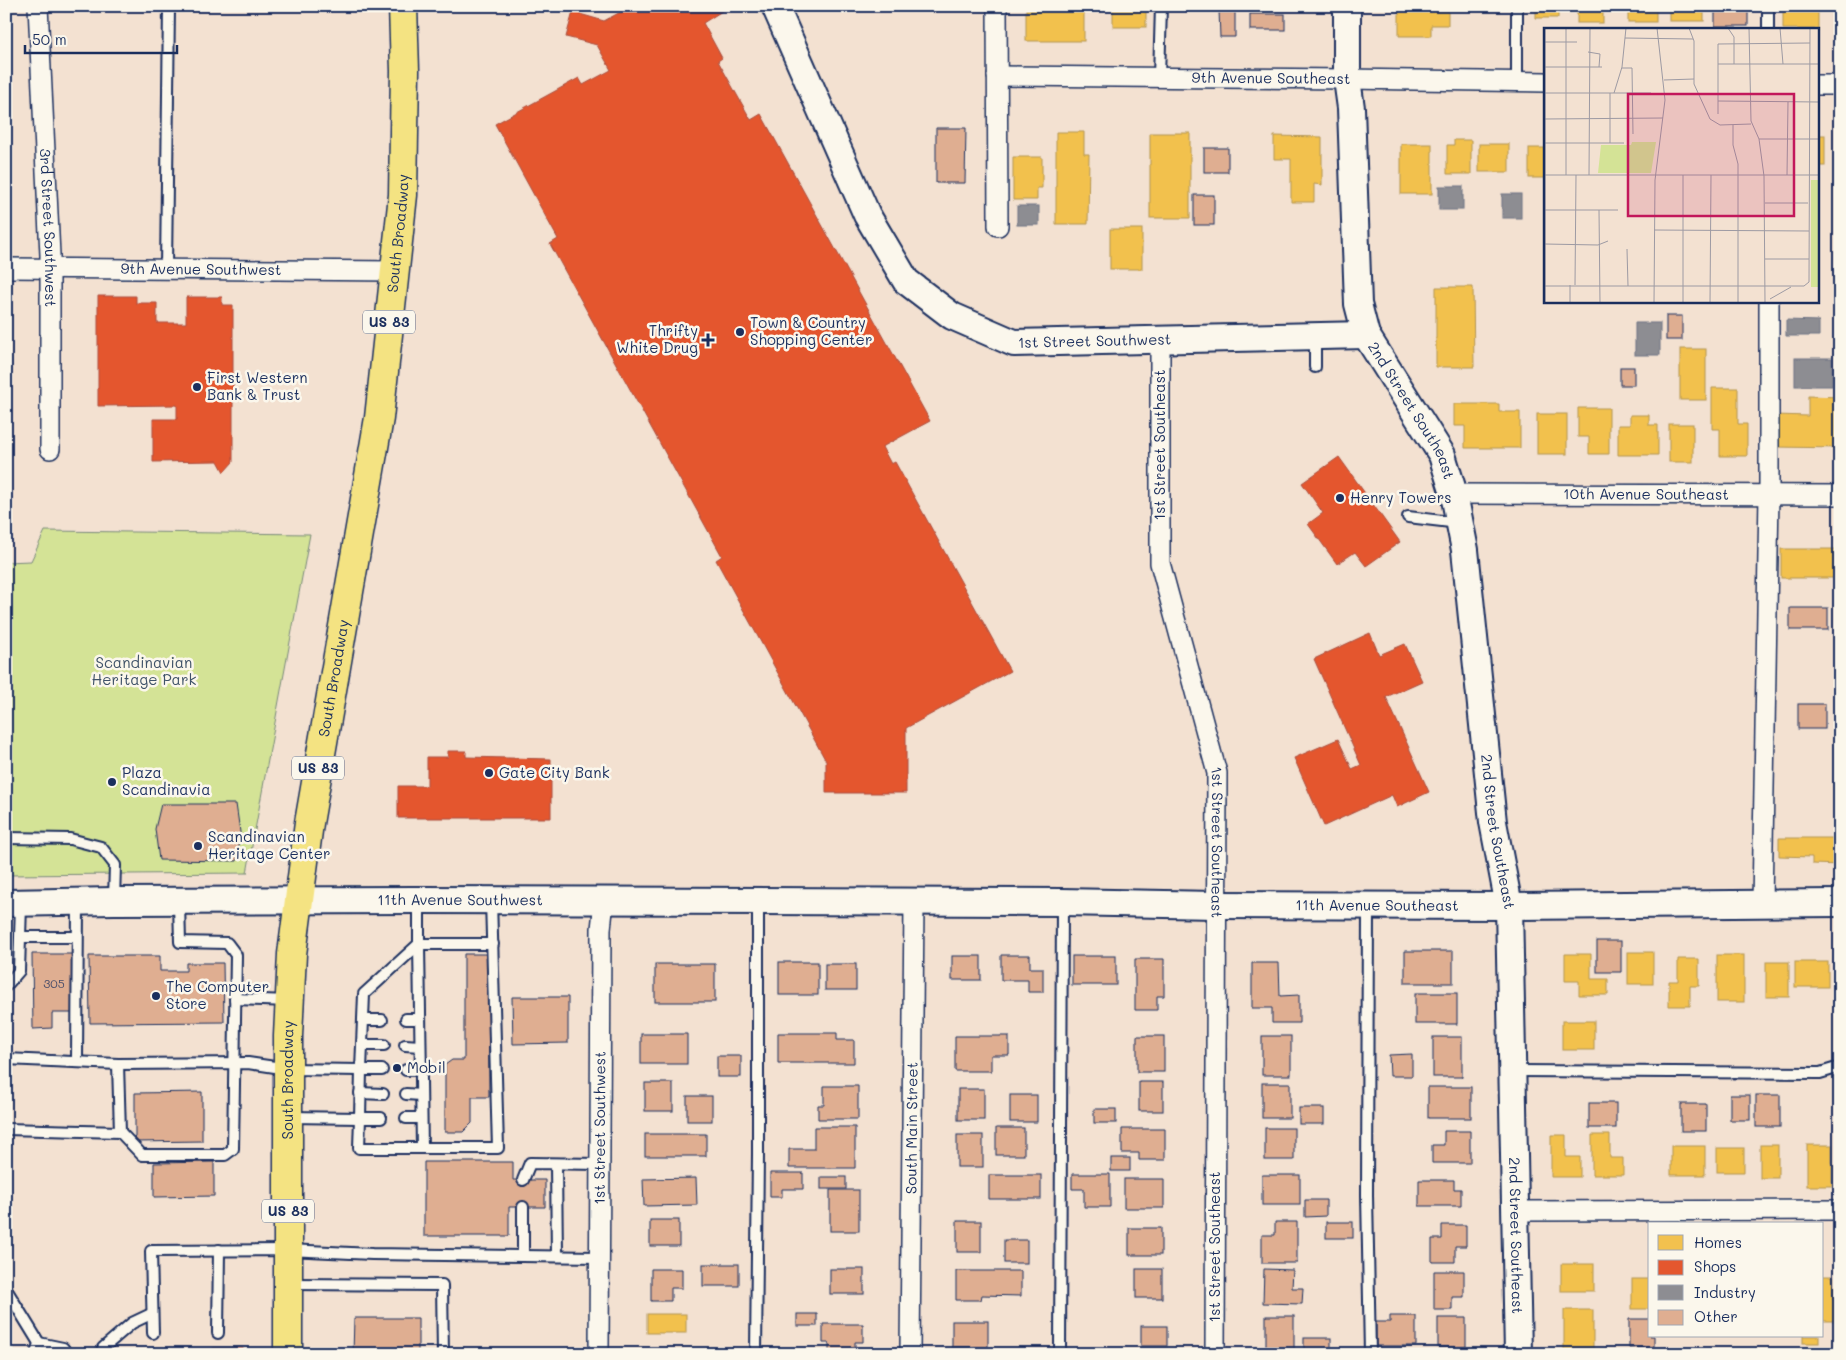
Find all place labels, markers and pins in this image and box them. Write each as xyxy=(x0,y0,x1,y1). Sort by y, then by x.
place label: Town & Country Shopping Center xyxy=(750,312,872,349)
place label: Thrifty White Drug xyxy=(616,320,698,357)
marker: Town & Country Shopping Center xyxy=(734,326,746,338)
marker: Thrifty White Drug xyxy=(702,334,714,346)
place label: First Western Bank & Trust xyxy=(207,367,308,404)
marker: First Western Bank & Trust xyxy=(191,381,203,393)
place label: Henry Towers xyxy=(1350,487,1451,507)
marker: Henry Towers xyxy=(1334,492,1346,504)
place label: Plaza Scandinavia xyxy=(122,762,211,799)
place label: Gate City Bank xyxy=(499,762,610,782)
marker: Gate City Bank xyxy=(483,767,495,779)
marker: Plaza Scandinavia xyxy=(106,776,118,788)
place label: Scandinavian Heritage Center xyxy=(208,826,331,863)
marker: Scandinavian Heritage Center xyxy=(192,840,204,852)
place label: The Computer Store xyxy=(166,976,269,1013)
marker: The Computer Store xyxy=(150,990,162,1002)
place label: Mobil xyxy=(407,1057,446,1077)
marker: Mobil xyxy=(391,1062,403,1074)

